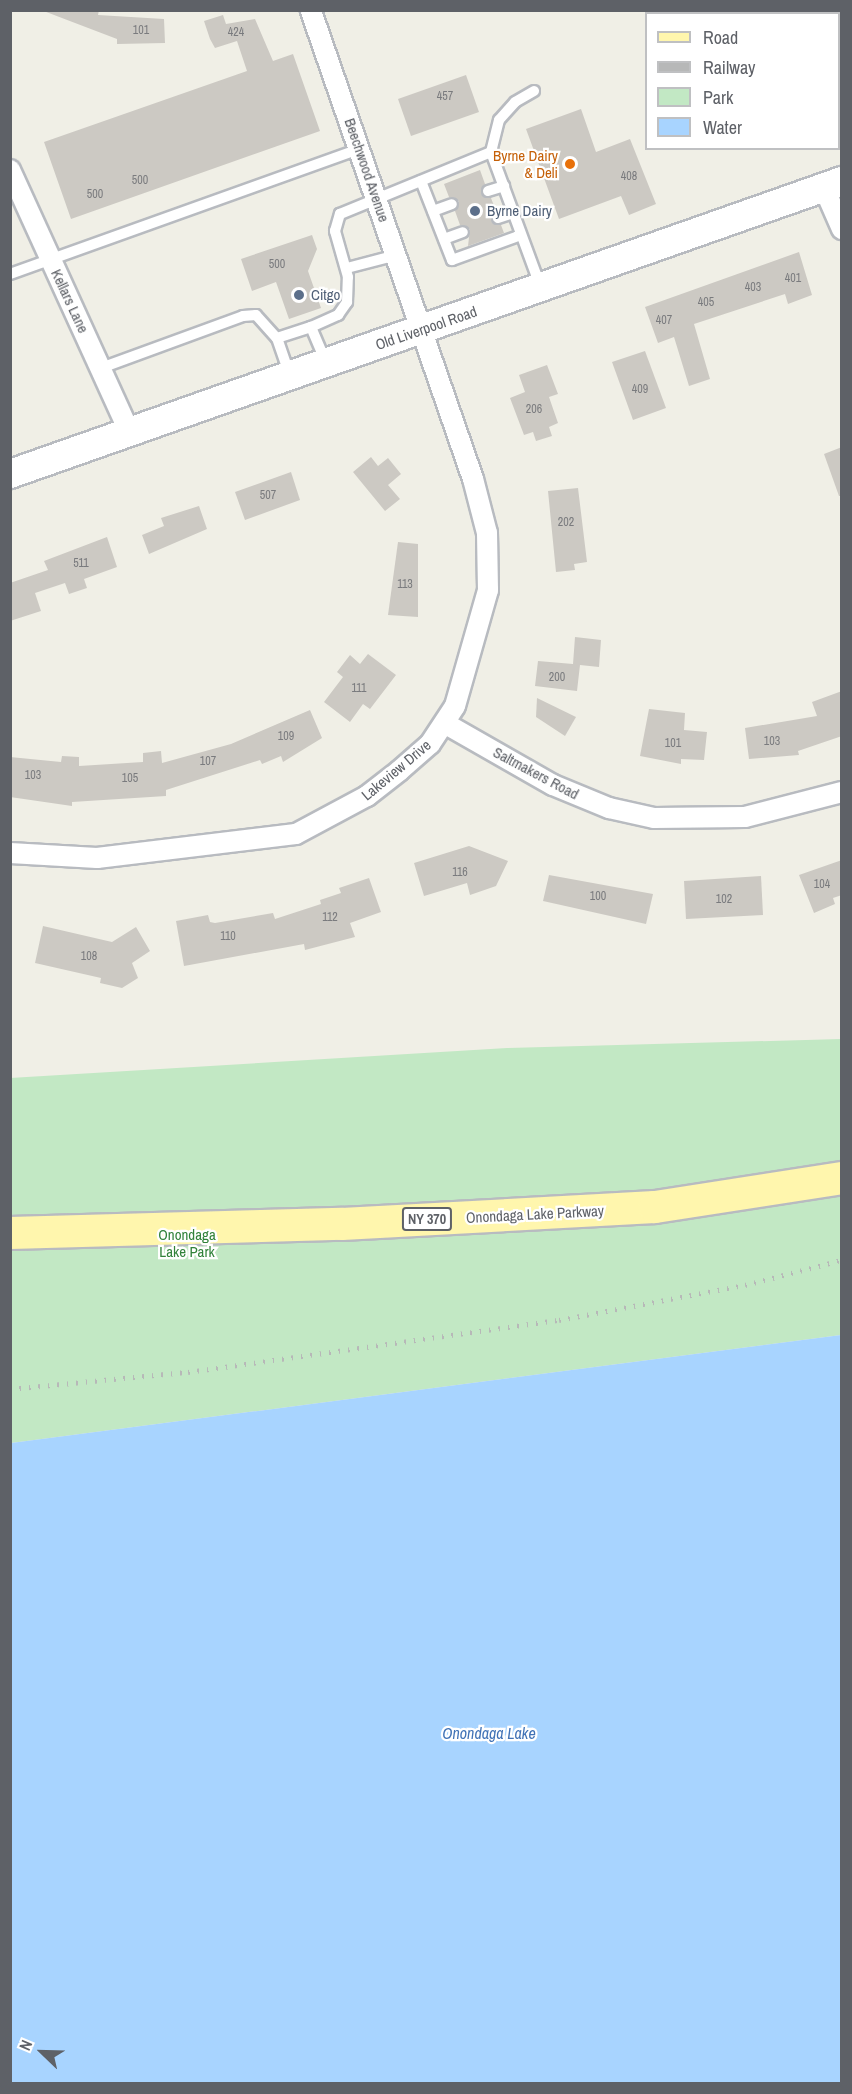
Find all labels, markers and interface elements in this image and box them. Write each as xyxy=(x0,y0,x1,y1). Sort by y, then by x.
legend xyxy=(645,12,840,150)
house number: 101 xyxy=(133,24,149,38)
text: Road xyxy=(703,25,738,50)
house number: 424 xyxy=(228,26,244,40)
text: Railway xyxy=(703,55,756,80)
text: Park xyxy=(703,85,733,110)
house number: 457 xyxy=(437,90,453,104)
street label: Beechwood Avenue xyxy=(341,115,393,225)
text: Water xyxy=(703,115,742,140)
place label: Byrne Dairy & Deli xyxy=(493,146,558,181)
marker: Byrne Dairy & Deli xyxy=(563,157,577,171)
house number: 408 xyxy=(621,170,637,184)
house number: 500 xyxy=(132,174,148,188)
house number: 500 xyxy=(87,188,103,202)
place label: Byrne Dairy xyxy=(487,202,552,220)
marker: Byrne Dairy xyxy=(468,204,482,218)
house number: 500 xyxy=(269,258,285,272)
street label: Kellars Lane xyxy=(47,266,93,336)
house number: 401 xyxy=(785,272,801,286)
house number: 403 xyxy=(745,281,761,295)
place label: Citgo xyxy=(311,286,340,304)
marker: Citgo xyxy=(292,288,306,302)
house number: 405 xyxy=(698,296,714,310)
street label: Old Liverpool Road xyxy=(373,302,479,354)
house number: 407 xyxy=(656,314,672,328)
house number: 409 xyxy=(632,383,648,397)
house number: 206 xyxy=(526,403,542,417)
house number: 507 xyxy=(260,489,276,503)
house number: 202 xyxy=(558,516,574,530)
house number: 511 xyxy=(73,557,89,571)
house number: 113 xyxy=(397,578,413,592)
house number: 200 xyxy=(549,671,565,685)
house number: 111 xyxy=(352,682,366,696)
house number: 109 xyxy=(278,730,294,744)
house number: 103 xyxy=(764,735,780,749)
street label: Lakeview Drive xyxy=(358,736,434,804)
house number: 101 xyxy=(665,737,681,751)
street label: Saltmakers Road xyxy=(490,743,582,803)
house number: 107 xyxy=(200,755,216,769)
house number: 103 xyxy=(25,769,41,783)
house number: 105 xyxy=(122,772,138,786)
house number: 116 xyxy=(452,866,468,880)
house number: 104 xyxy=(814,878,830,892)
house number: 100 xyxy=(590,890,606,904)
house number: 102 xyxy=(716,893,732,907)
house number: 112 xyxy=(322,911,338,925)
house number: 110 xyxy=(220,930,236,944)
house number: 108 xyxy=(81,950,97,964)
street label: Onondaga Lake Parkway xyxy=(466,1201,604,1227)
road number: NY 370 xyxy=(402,1208,452,1230)
park label: Onondaga Lake Park xyxy=(158,1225,216,1260)
water label: Onondaga Lake xyxy=(442,1723,536,1743)
north arrow xyxy=(12,2022,72,2082)
text: N xyxy=(13,2036,37,2054)

